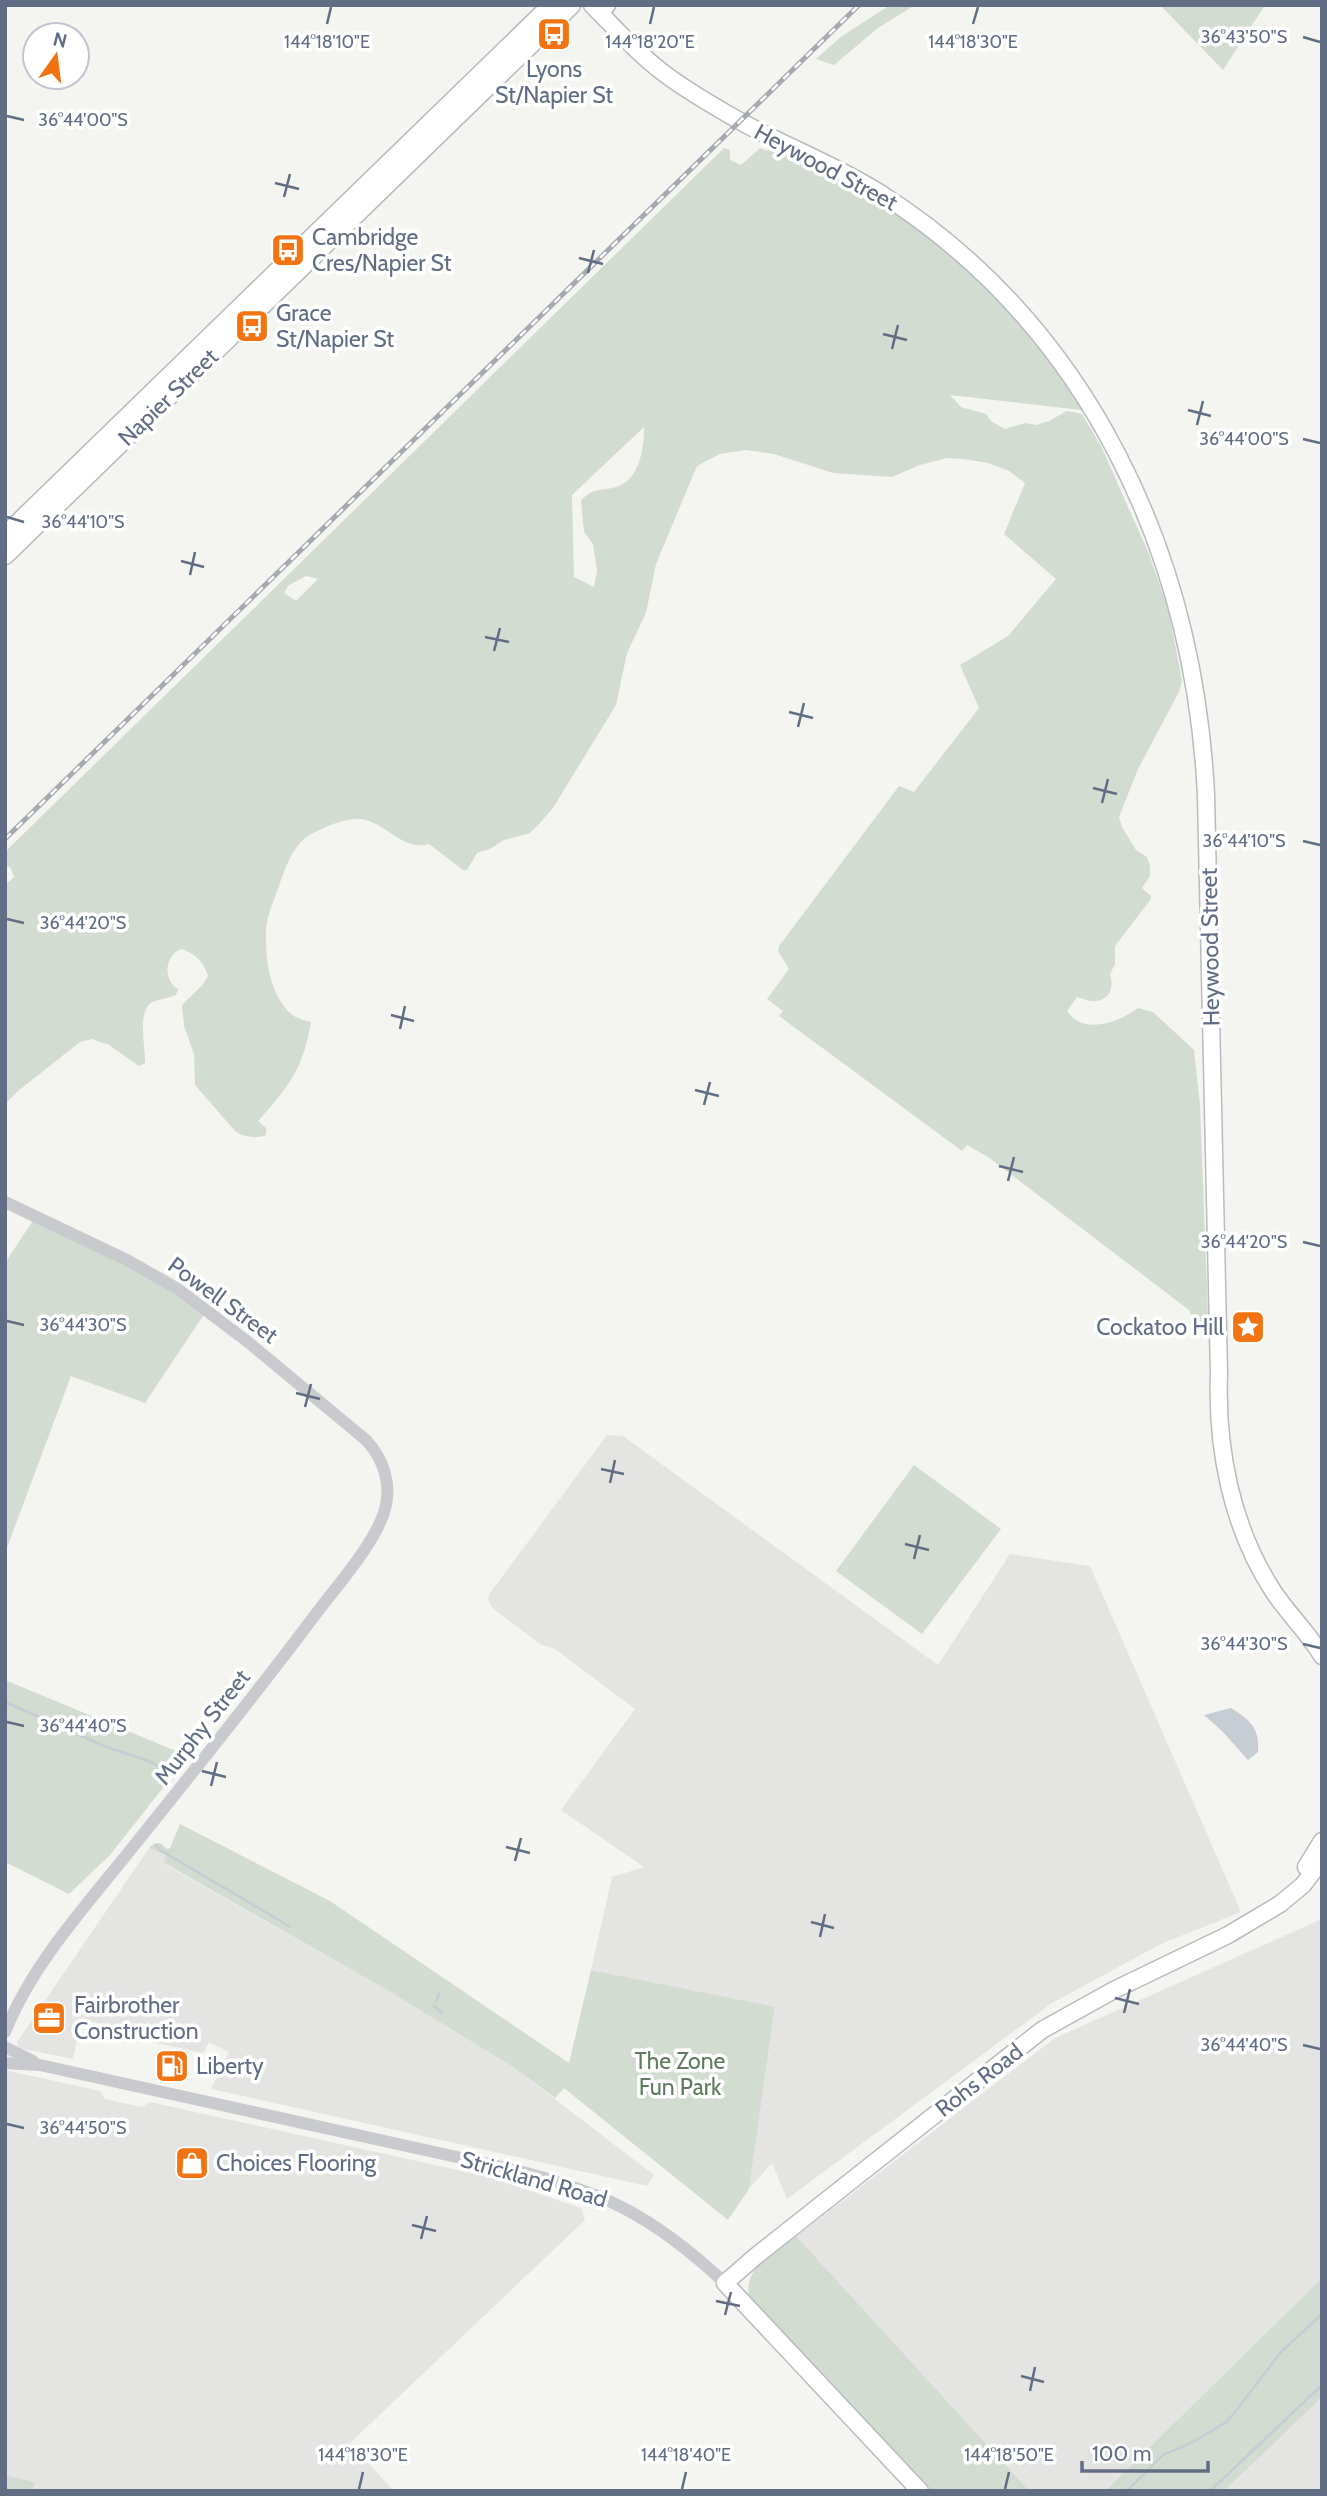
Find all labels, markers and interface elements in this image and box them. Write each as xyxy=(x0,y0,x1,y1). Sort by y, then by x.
bus stop icon: Lyons St/Napier St xyxy=(535,15,573,53)
north arrow xyxy=(21,21,91,91)
text: 36°43'50"S xyxy=(1201,26,1287,48)
text: N xyxy=(51,27,69,53)
text: 144°18'10"E xyxy=(284,31,370,53)
text: 144°18'20"E xyxy=(605,31,695,53)
text: 144°18'30"E xyxy=(928,31,1018,53)
place label: Lyons St/Napier St xyxy=(495,55,613,109)
text: 36°44'00"S xyxy=(38,109,128,131)
street label: Heywood Street xyxy=(750,118,903,217)
place label: Cambridge Cres/Napier St xyxy=(312,223,452,277)
bus stop icon: Cambridge Cres/Napier St xyxy=(269,231,307,269)
place label: Grace St/Napier St xyxy=(276,299,394,353)
bus stop icon: Grace St/Napier St xyxy=(233,307,271,345)
street label: Napier Street xyxy=(112,342,224,452)
text: 36°44'00"S xyxy=(1199,428,1289,450)
text: 36°44'10"S xyxy=(42,511,124,533)
text: 36°44'10"S xyxy=(1203,830,1285,852)
street label: Heywood Street xyxy=(1195,867,1225,1026)
text: 36°44'20"S xyxy=(40,912,126,934)
text: 36°44'20"S xyxy=(1201,1231,1287,1253)
street label: Powell Street xyxy=(163,1251,284,1349)
place icon: Cockatoo Hill xyxy=(1229,1308,1267,1346)
place label: Cockatoo Hill xyxy=(1096,1313,1225,1341)
text: 36°44'30"S xyxy=(40,1314,126,1336)
text: 36°44'30"S xyxy=(1201,1633,1287,1655)
street label: Murphy Street xyxy=(148,1664,256,1790)
text: 36°44'40"S xyxy=(39,1715,127,1737)
place label: Fairbrother Construction xyxy=(74,1991,199,2045)
office icon: Fairbrother Construction xyxy=(30,1999,68,2037)
text: 36°44'40"S xyxy=(1200,2034,1288,2056)
street label: Rohs Road xyxy=(930,2037,1028,2123)
fuel station icon: Liberty xyxy=(153,2047,191,2085)
park label: The Zone Fun Park xyxy=(635,2047,726,2101)
place label: Liberty xyxy=(196,2052,264,2080)
text: 36°44'50"S xyxy=(40,2117,126,2139)
shop icon: Choices Flooring xyxy=(173,2144,211,2182)
street label: Strickland Road xyxy=(458,2145,610,2213)
place label: Choices Flooring xyxy=(216,2149,377,2177)
scale bar xyxy=(1082,2430,1208,2474)
text: 100 m xyxy=(1092,2441,1151,2466)
text: 144°18'30"E xyxy=(318,2444,408,2466)
text: 144°18'40"E xyxy=(641,2444,731,2466)
text: 144°18'50"E xyxy=(964,2444,1054,2466)

